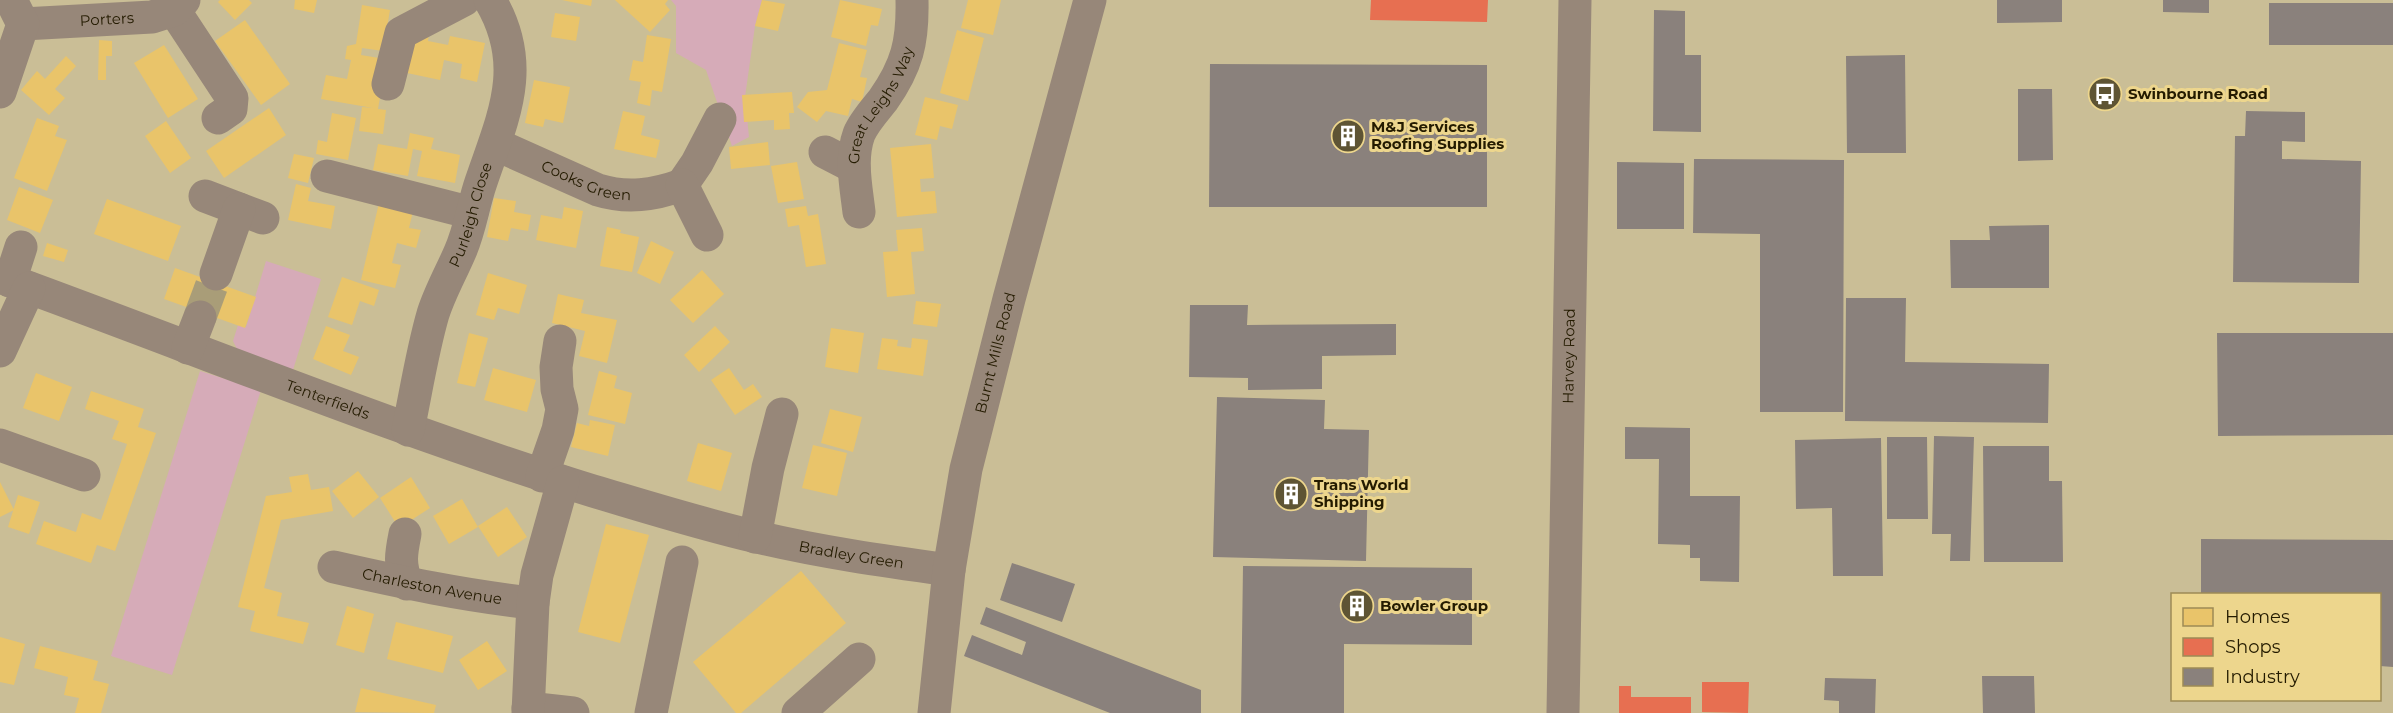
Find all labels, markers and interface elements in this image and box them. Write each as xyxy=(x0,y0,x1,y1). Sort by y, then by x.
street label: Porters xyxy=(79,8,135,30)
street label: Great Leighs Way xyxy=(844,44,917,164)
bus stop icon: Swinbourne Road xyxy=(2087,76,2123,112)
place label: Swinbourne Road xyxy=(2128,84,2268,103)
place label: M&J Services Roofing Supplies xyxy=(1371,117,1504,153)
building icon: M&J Services Roofing Supplies xyxy=(1330,118,1366,154)
street label: Cooks Green xyxy=(538,156,632,204)
street label: Purleigh Close xyxy=(444,160,496,270)
street label: Burnt Mills Road xyxy=(970,290,1019,415)
street label: Harvey Road xyxy=(1558,308,1579,404)
street label: Tenterfields xyxy=(283,375,372,423)
place label: Trans World Shipping xyxy=(1314,475,1409,511)
building icon: Trans World Shipping xyxy=(1273,476,1309,512)
street label: Bradley Green xyxy=(797,536,905,573)
street label: Charleston Avenue xyxy=(360,564,503,608)
building icon: Bowler Group xyxy=(1339,588,1375,624)
legend xyxy=(2171,593,2381,701)
place label: Bowler Group xyxy=(1380,596,1488,615)
text: Homes xyxy=(2225,606,2290,628)
text: Shops xyxy=(2225,636,2281,658)
text: Industry xyxy=(2225,666,2300,688)

